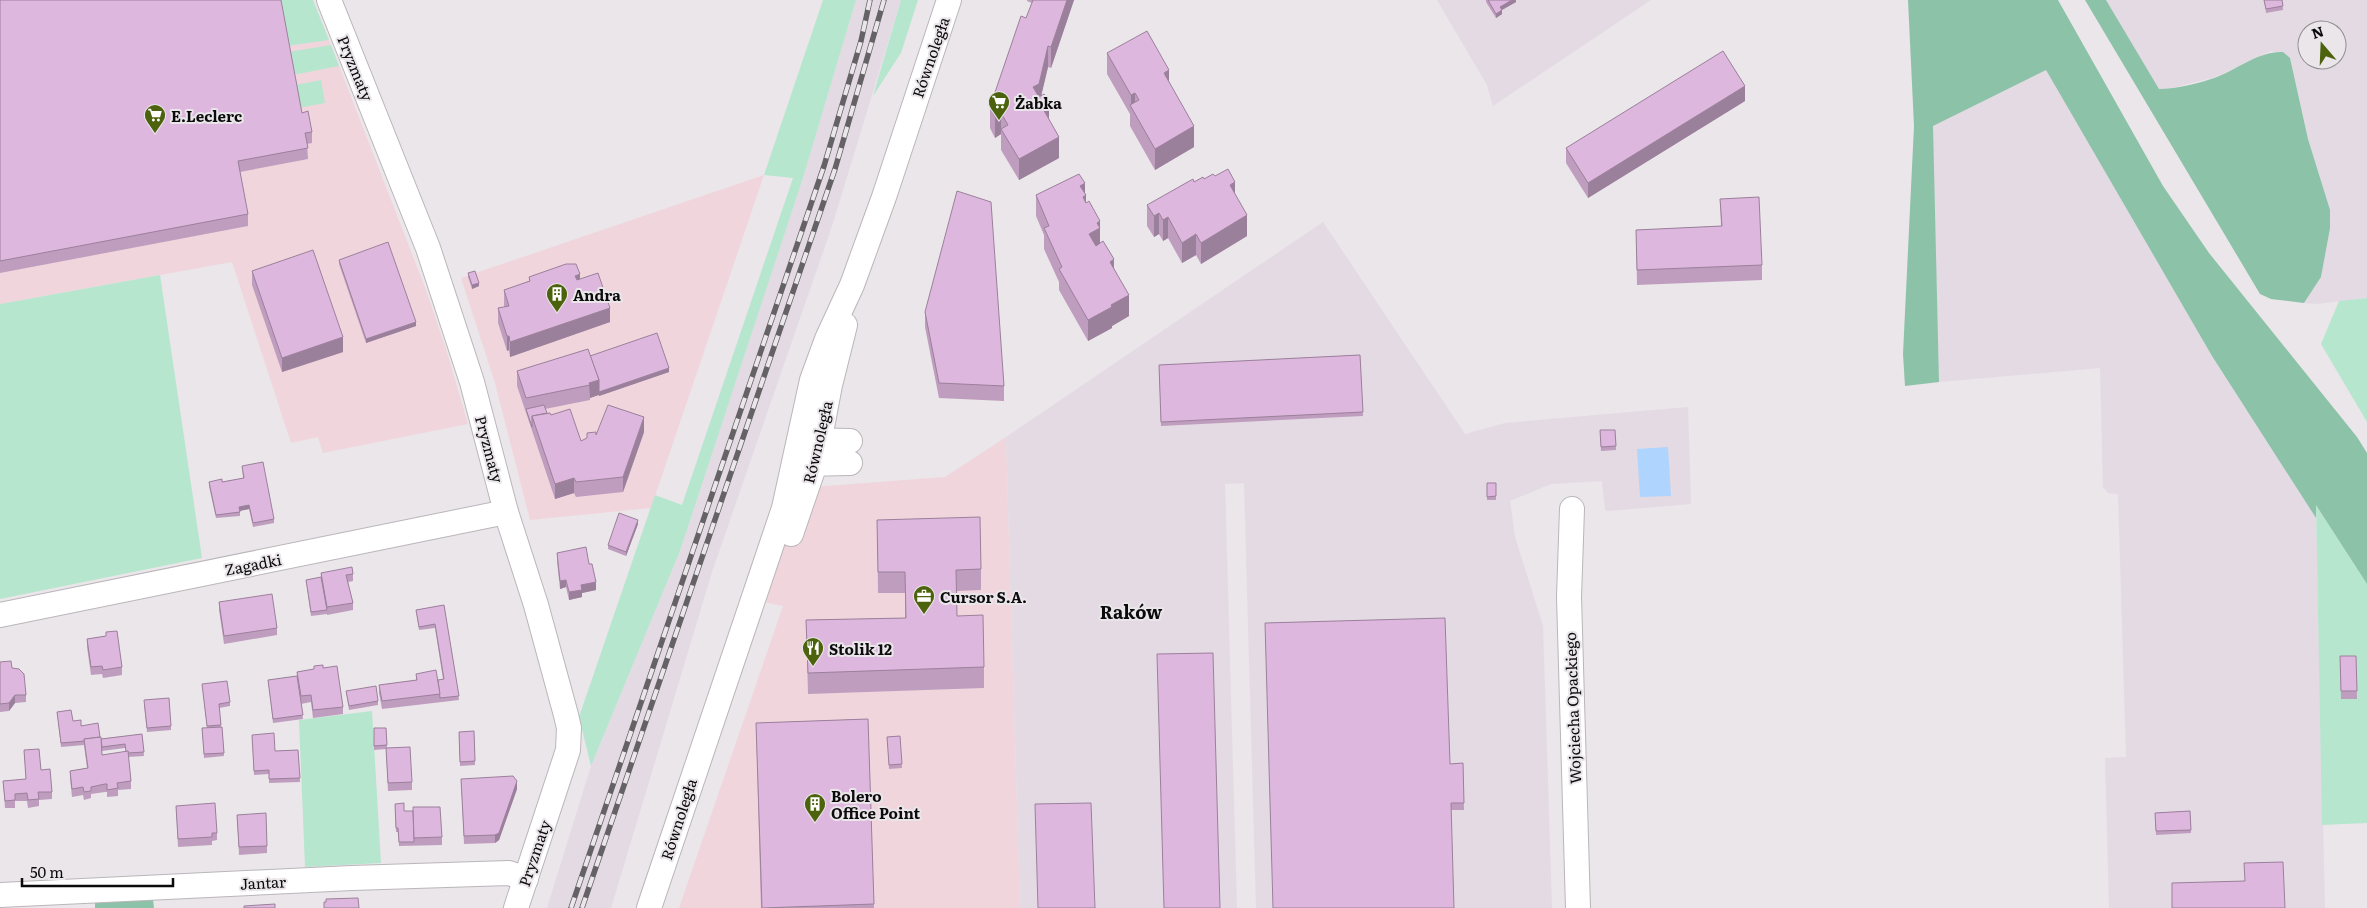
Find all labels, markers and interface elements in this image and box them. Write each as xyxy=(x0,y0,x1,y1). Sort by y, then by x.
street label: Równoległa xyxy=(905,13,955,101)
north arrow xyxy=(2297,20,2347,70)
text: N xyxy=(2309,20,2326,43)
street label: Pryzmaty xyxy=(332,32,380,105)
supermarket icon: Żabka xyxy=(987,90,1011,121)
place label: Żabka xyxy=(1015,91,1062,114)
supermarket icon: E.Leclerc xyxy=(143,103,167,134)
place label: E.Leclerc xyxy=(171,104,242,127)
building icon: Andra xyxy=(545,282,569,313)
place label: Andra xyxy=(573,283,621,306)
street label: Równoległa xyxy=(796,397,838,486)
street label: Pryzmaty xyxy=(470,413,510,486)
street label: Zagadki xyxy=(223,547,283,581)
office icon: Cursor S.A. xyxy=(912,584,936,615)
place label: Cursor S.A. xyxy=(940,585,1027,608)
district label: Raków xyxy=(1100,598,1163,625)
street label: Wojciecha Opackiego xyxy=(1558,631,1586,784)
restaurant icon: Stolik 12 xyxy=(801,636,825,667)
place label: Stolik 12 xyxy=(829,637,892,660)
street label: Równoległa xyxy=(654,774,702,863)
place label: Bolero Office Point xyxy=(831,784,920,824)
building icon: Bolero Office Point xyxy=(803,792,827,823)
street label: Pryzmaty xyxy=(512,816,556,889)
scale bar xyxy=(22,856,174,888)
text: 50 m xyxy=(30,860,64,883)
street label: Jantar xyxy=(239,869,287,895)

